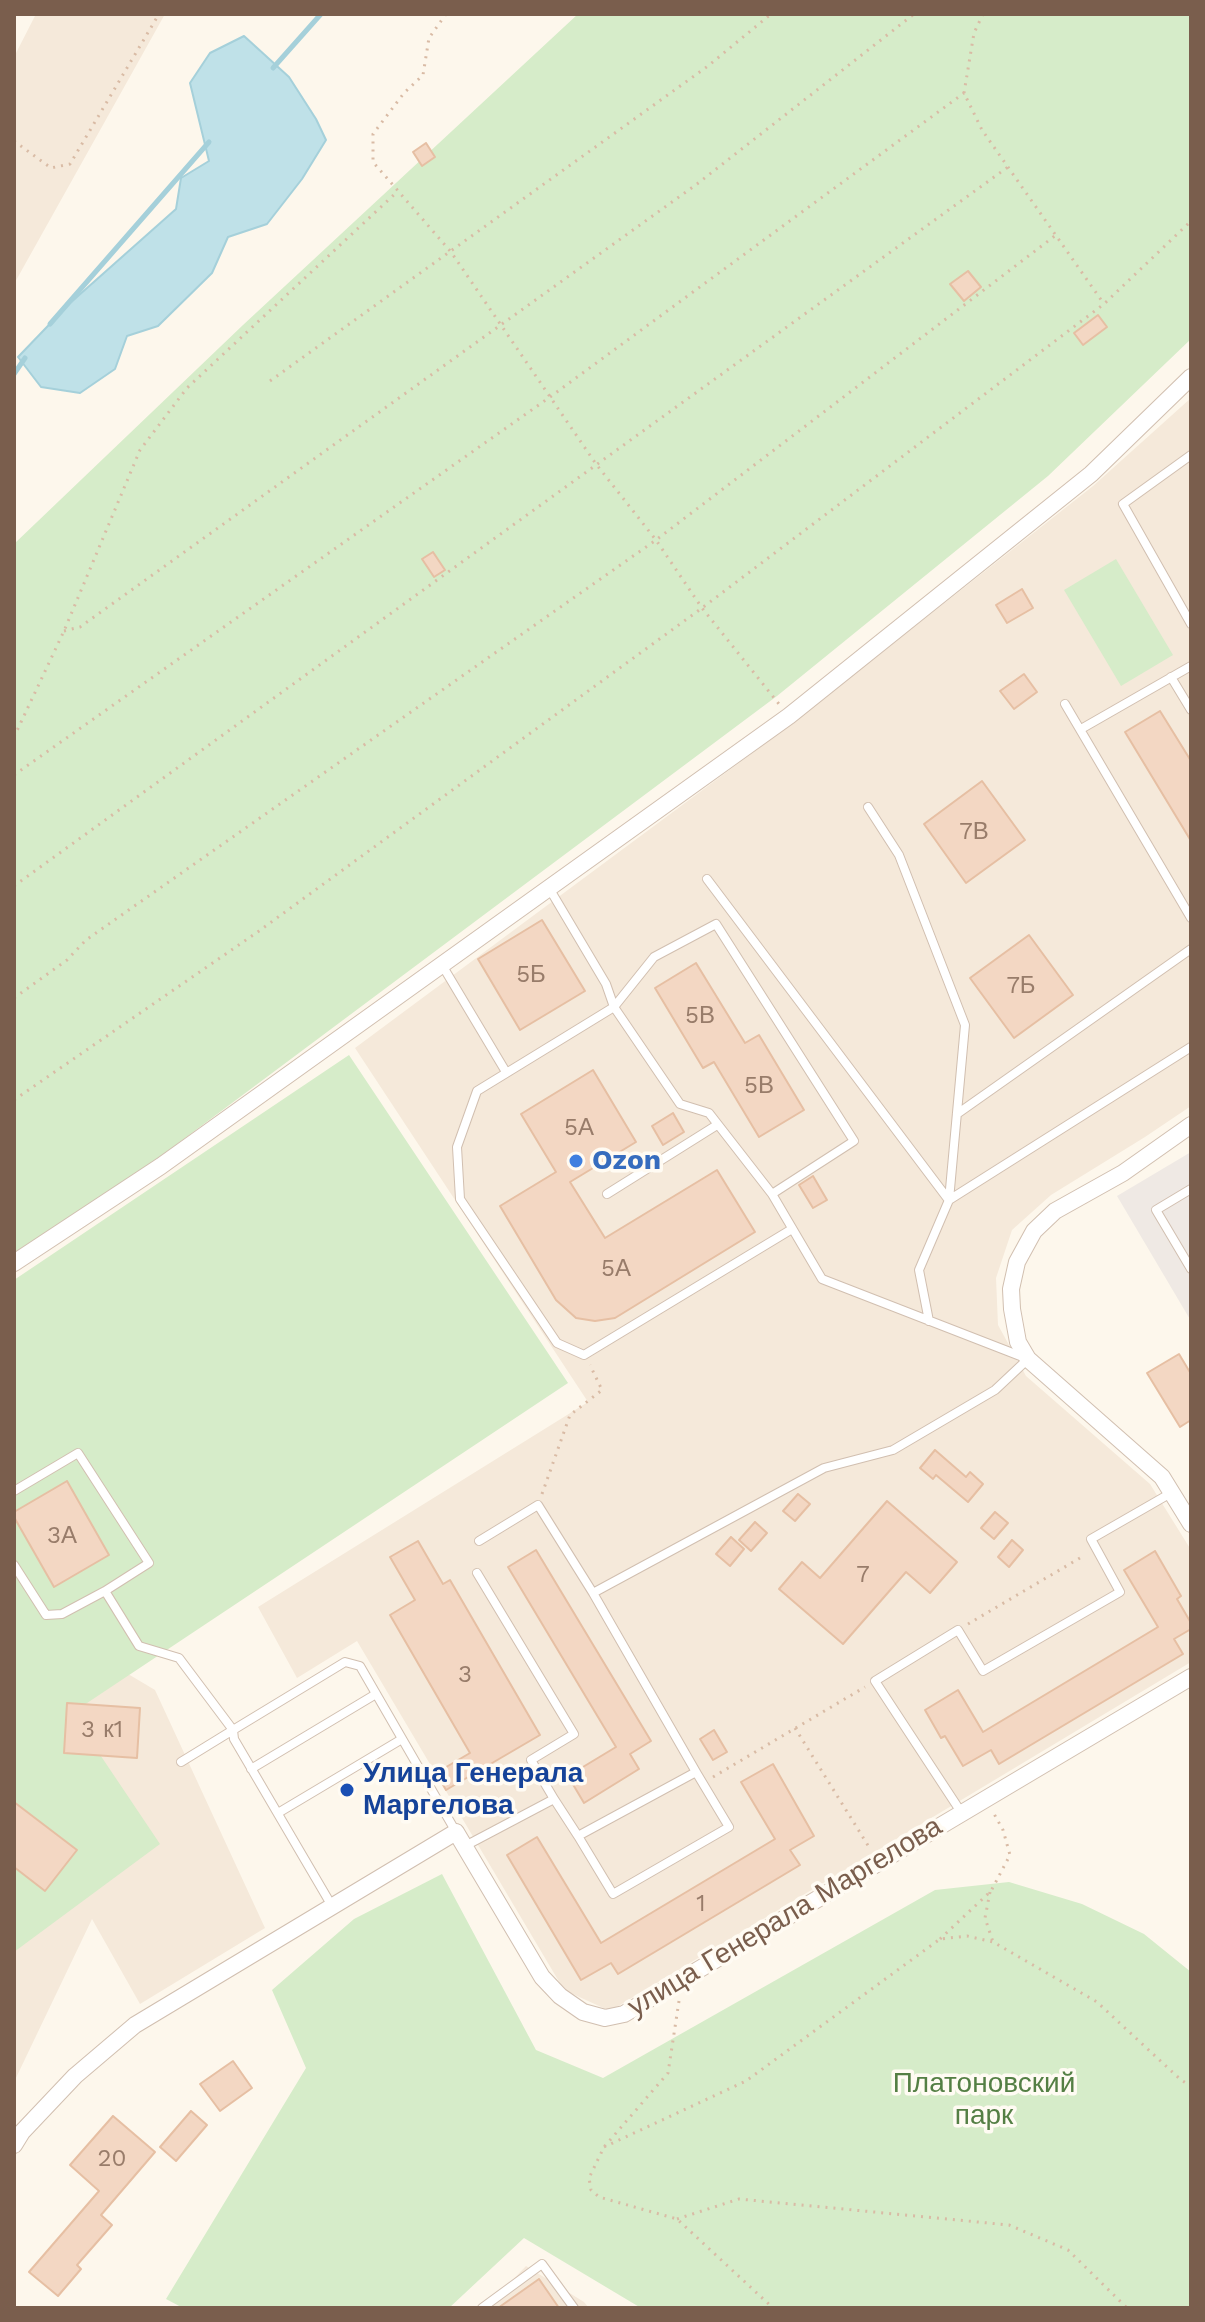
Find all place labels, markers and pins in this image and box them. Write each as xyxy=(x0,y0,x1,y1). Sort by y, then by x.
place label: Ozon xyxy=(592,1144,661,1178)
marker: Ozon xyxy=(567,1152,585,1170)
place label: Улица Генерала Маргелова xyxy=(363,1757,583,1823)
marker: Улица Генерала Маргелова xyxy=(338,1781,356,1799)

